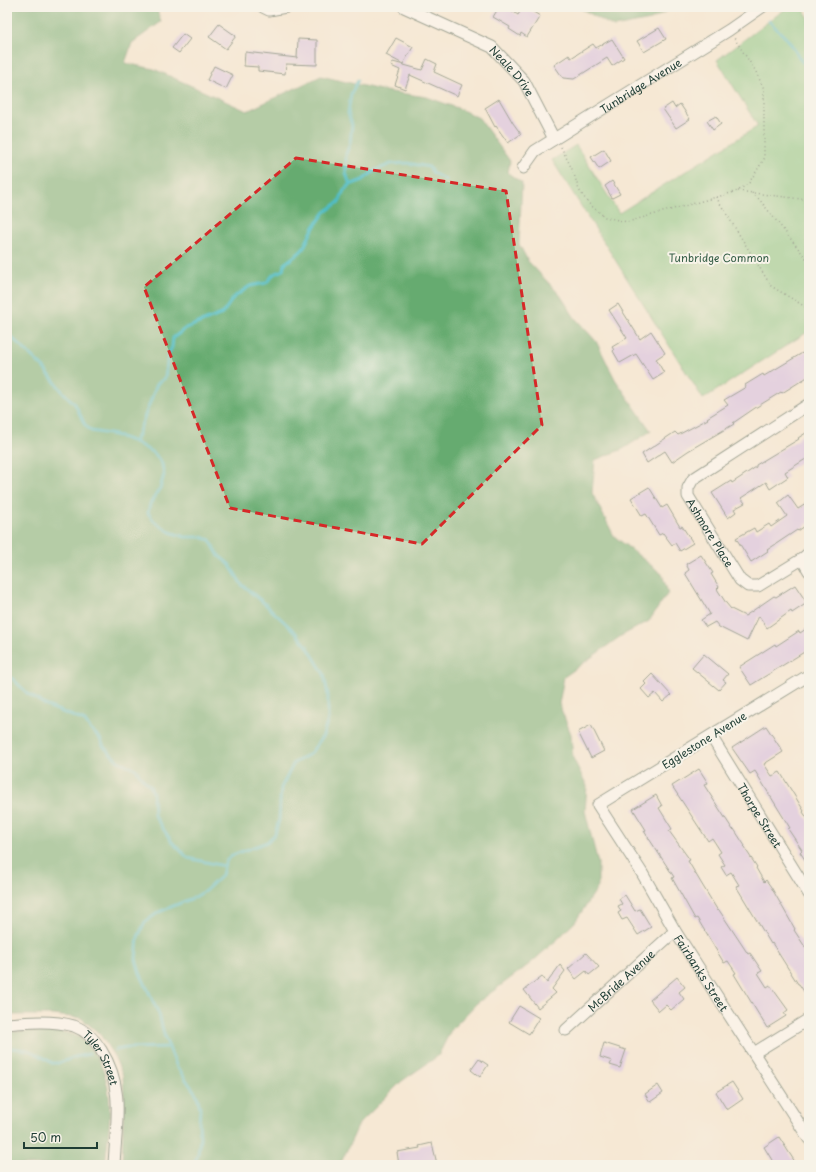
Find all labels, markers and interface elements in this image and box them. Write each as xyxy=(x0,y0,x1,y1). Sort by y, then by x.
street label: Neale Drive xyxy=(486,41,539,99)
street label: Tunbridge Avenue xyxy=(596,53,684,117)
park label: Tunbridge Common xyxy=(669,249,769,266)
street label: Ashmore Place xyxy=(683,494,738,570)
street label: Egglestone Avenue xyxy=(658,707,750,773)
street label: Thorpe Street xyxy=(733,779,787,851)
street label: Fairbanks Street xyxy=(671,931,733,1015)
street label: McBride Avenue xyxy=(584,945,658,1015)
street label: Tyler Street xyxy=(80,1026,123,1087)
scale bar xyxy=(24,1124,97,1150)
text: 50 m xyxy=(30,1128,61,1146)

